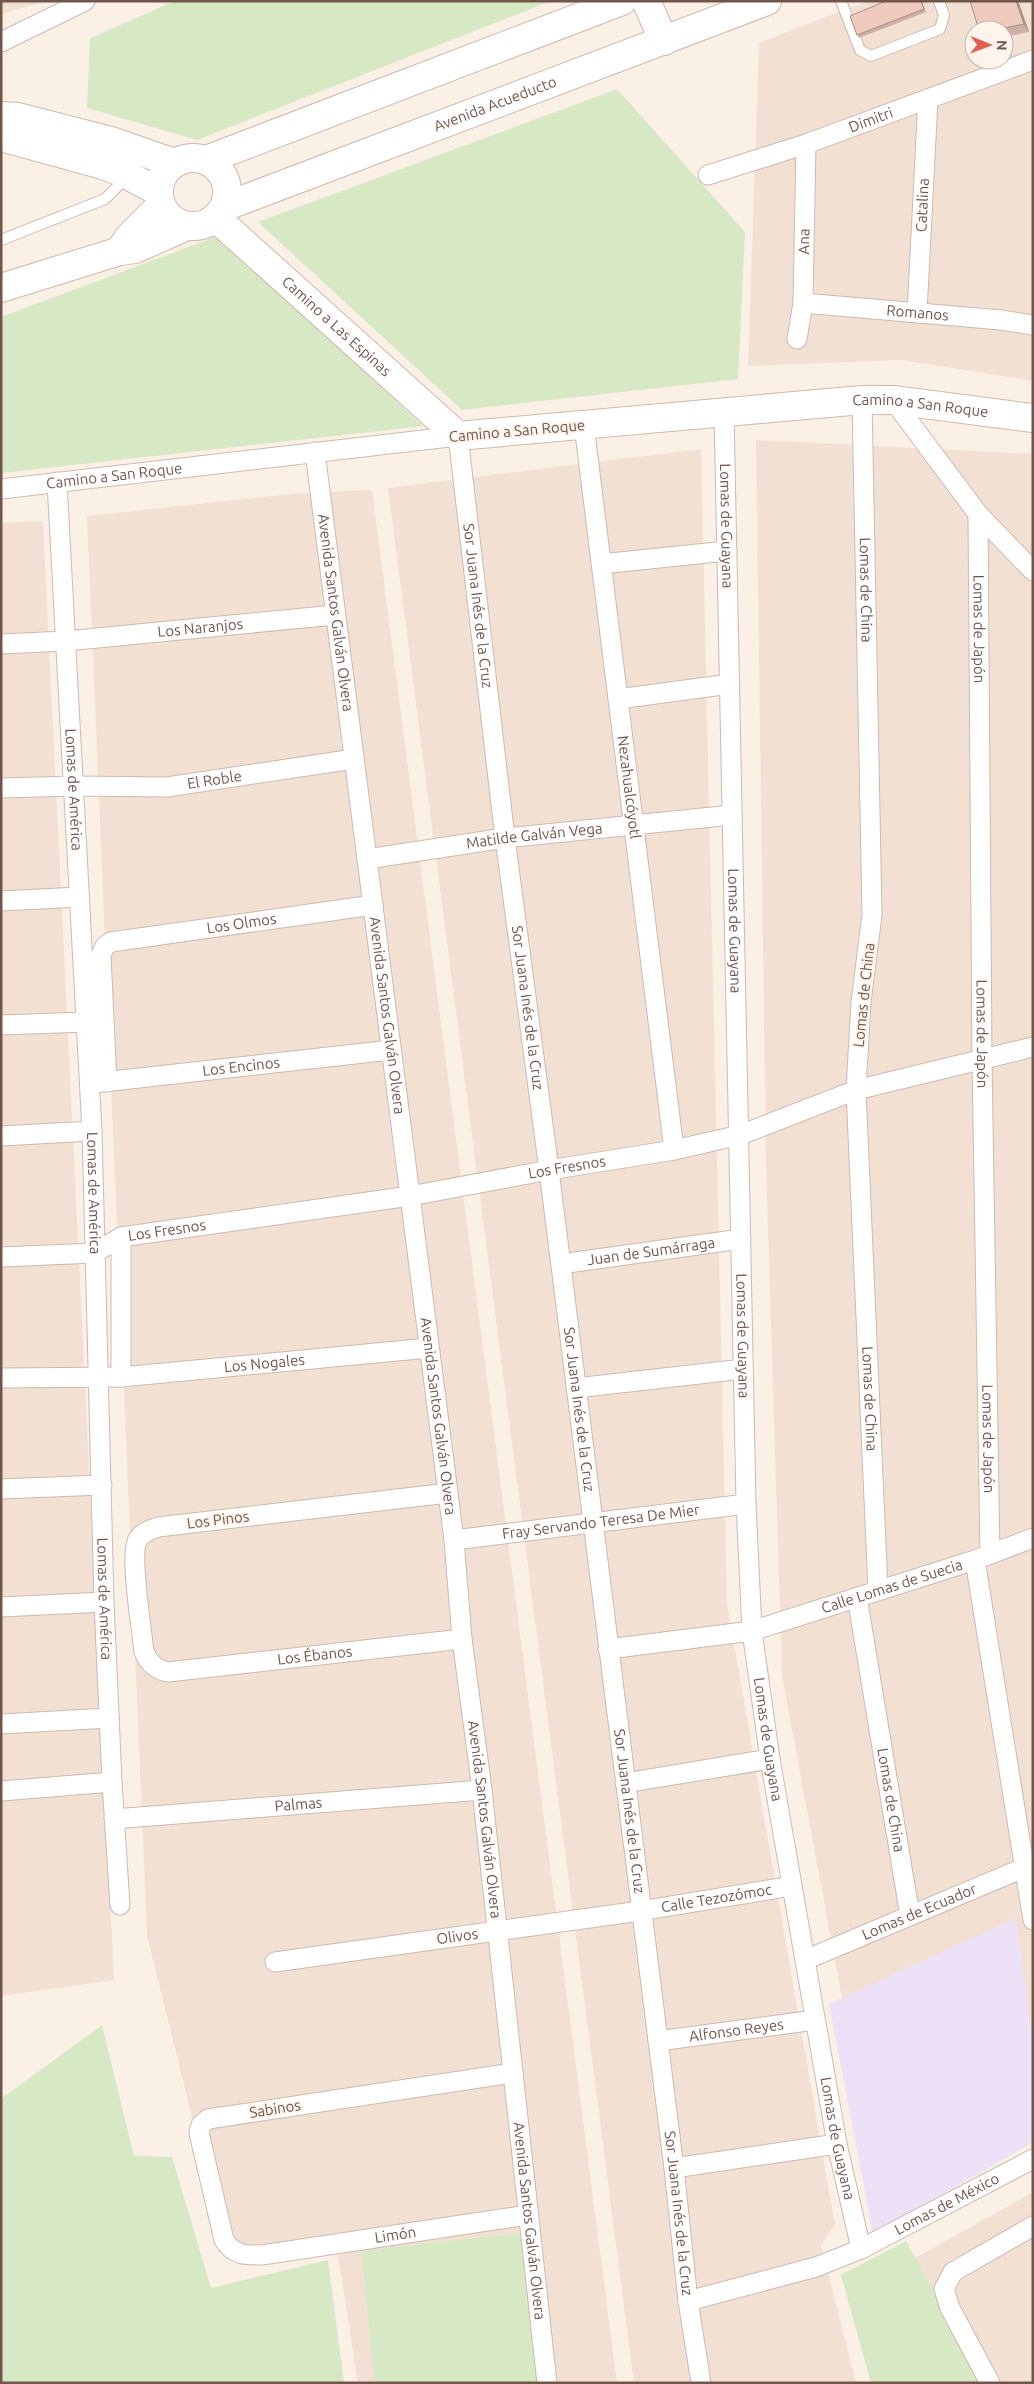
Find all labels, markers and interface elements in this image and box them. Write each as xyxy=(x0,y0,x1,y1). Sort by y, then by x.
north arrow xyxy=(964,20,1014,70)
text: N xyxy=(994,40,1010,51)
street label: Avenida Acueducto xyxy=(431,73,559,135)
street label: Dimitri xyxy=(846,104,895,135)
street label: Catalina xyxy=(912,178,932,233)
street label: Ana xyxy=(795,228,812,255)
street label: Camino a Las Espinas xyxy=(279,273,395,380)
street label: Romanos xyxy=(886,301,950,323)
street label: Camino a San Roque xyxy=(851,391,989,420)
street label: Camino a San Roque xyxy=(448,416,586,445)
street label: Camino a San Roque xyxy=(45,459,183,492)
street label: Lomas de Guayana xyxy=(717,463,737,589)
street label: Avenida Santos Galván Olvera xyxy=(315,513,357,713)
street label: Sor Juana Inés de la Cruz xyxy=(460,522,496,689)
street label: Lomas de China xyxy=(857,537,876,643)
street label: Lomas de Japón xyxy=(970,575,988,683)
street label: Los Naranjos xyxy=(157,615,244,640)
street label: Lomas de América xyxy=(62,728,86,851)
street label: Nezahualcóyotl xyxy=(615,735,644,840)
street label: El Roble xyxy=(186,767,243,792)
street label: Matilde Galván Vega xyxy=(465,819,603,852)
street label: Lomas de Guayana xyxy=(725,868,745,994)
street label: Los Olmos xyxy=(205,910,277,936)
street label: Avenida Santos Galván Olvera xyxy=(366,915,409,1115)
street label: Sor Juana Inés de la Cruz xyxy=(509,924,547,1091)
street label: Lomas de China xyxy=(850,942,877,1048)
street label: Lomas de Japón xyxy=(973,980,991,1089)
street label: Los Encinos xyxy=(201,1053,281,1079)
street label: Lomas de América xyxy=(84,1132,104,1254)
street label: Los Fresnos xyxy=(527,1152,607,1182)
street label: Los Fresnos xyxy=(127,1216,207,1244)
street label: Juan de Sumárraga xyxy=(586,1234,716,1268)
street label: Lomas de Guayana xyxy=(733,1273,753,1398)
street label: Avenida Santos Galván Olvera xyxy=(418,1316,460,1516)
street label: Sor Juana Inés de la Cruz xyxy=(561,1326,598,1493)
street label: Lomas de China xyxy=(859,1346,881,1452)
street label: Los Nogales xyxy=(223,1351,305,1375)
street label: Lomas de Japón xyxy=(979,1384,998,1493)
street label: Fray Servando Teresa De Mier xyxy=(501,1501,701,1542)
street label: Los Pinos xyxy=(186,1507,250,1532)
street label: Lomas de América xyxy=(94,1537,116,1660)
street label: Calle Lomas de Suecia xyxy=(819,1556,965,1616)
street label: Los Ébanos xyxy=(276,1642,353,1668)
street label: Lomas de Guayana xyxy=(751,1676,786,1803)
street label: Avenida Santos Galván Olvera xyxy=(465,1719,505,1919)
street label: Sor Juana Inés de la Cruz xyxy=(611,1728,649,1895)
street label: Lomas de China xyxy=(874,1747,908,1853)
street label: Palmas xyxy=(274,1794,323,1814)
street label: Calle Tezozómoc xyxy=(660,1880,773,1915)
street label: Lomas de Ecuador xyxy=(859,1880,979,1943)
street label: Olivos xyxy=(435,1925,479,1947)
street label: Alfonso Reyes xyxy=(688,2015,784,2045)
street label: Lomas de Guayana xyxy=(817,2076,858,2201)
street label: Sabinos xyxy=(248,2096,302,2121)
street label: Avenida Santos Galván Olvera xyxy=(510,2121,549,2321)
street label: Sor Juana Inés de la Cruz xyxy=(661,2130,696,2297)
street label: Lomas de México xyxy=(892,2169,1002,2238)
street label: Limón xyxy=(373,2223,417,2246)

